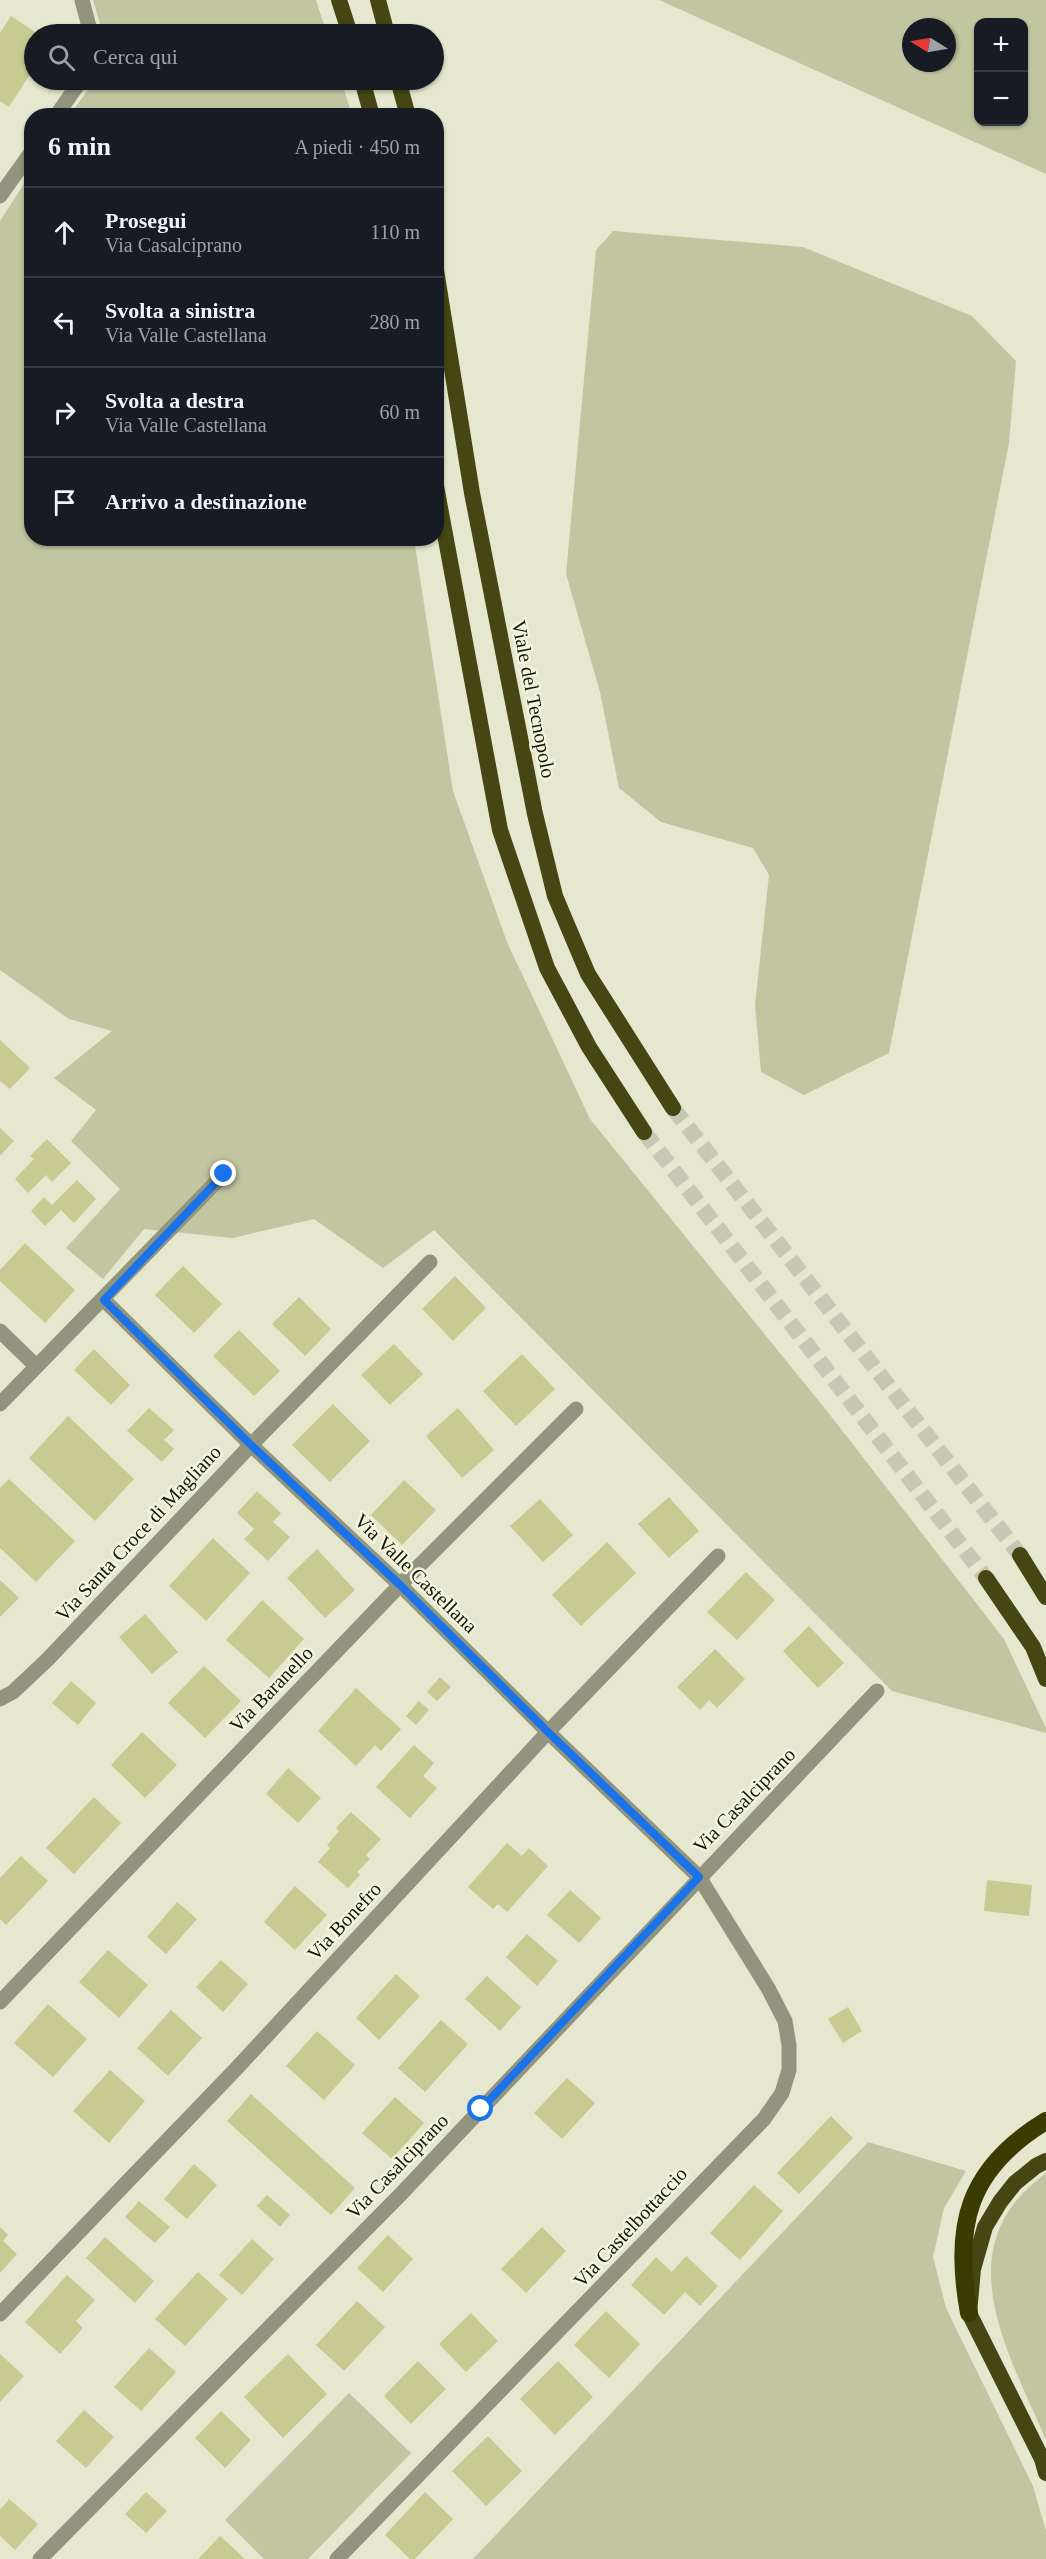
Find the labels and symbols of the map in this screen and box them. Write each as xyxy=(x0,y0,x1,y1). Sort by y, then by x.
north arrow xyxy=(902,18,956,72)
street label: Viale del Tecnopolo xyxy=(507,618,560,780)
route end xyxy=(210,1160,236,1186)
street label: Via Santa Croce di Magliano xyxy=(51,1441,226,1626)
street label: Via Valle Castellana xyxy=(350,1509,482,1637)
street label: Via Baranello xyxy=(225,1642,317,1736)
street label: Via Casalciprano xyxy=(688,1743,800,1858)
street label: Via Bonefro xyxy=(302,1878,386,1964)
route start xyxy=(467,2095,493,2121)
street label: Via Casalciprano xyxy=(341,2109,453,2224)
street label: Via Castelbottaccio xyxy=(569,2162,691,2292)

